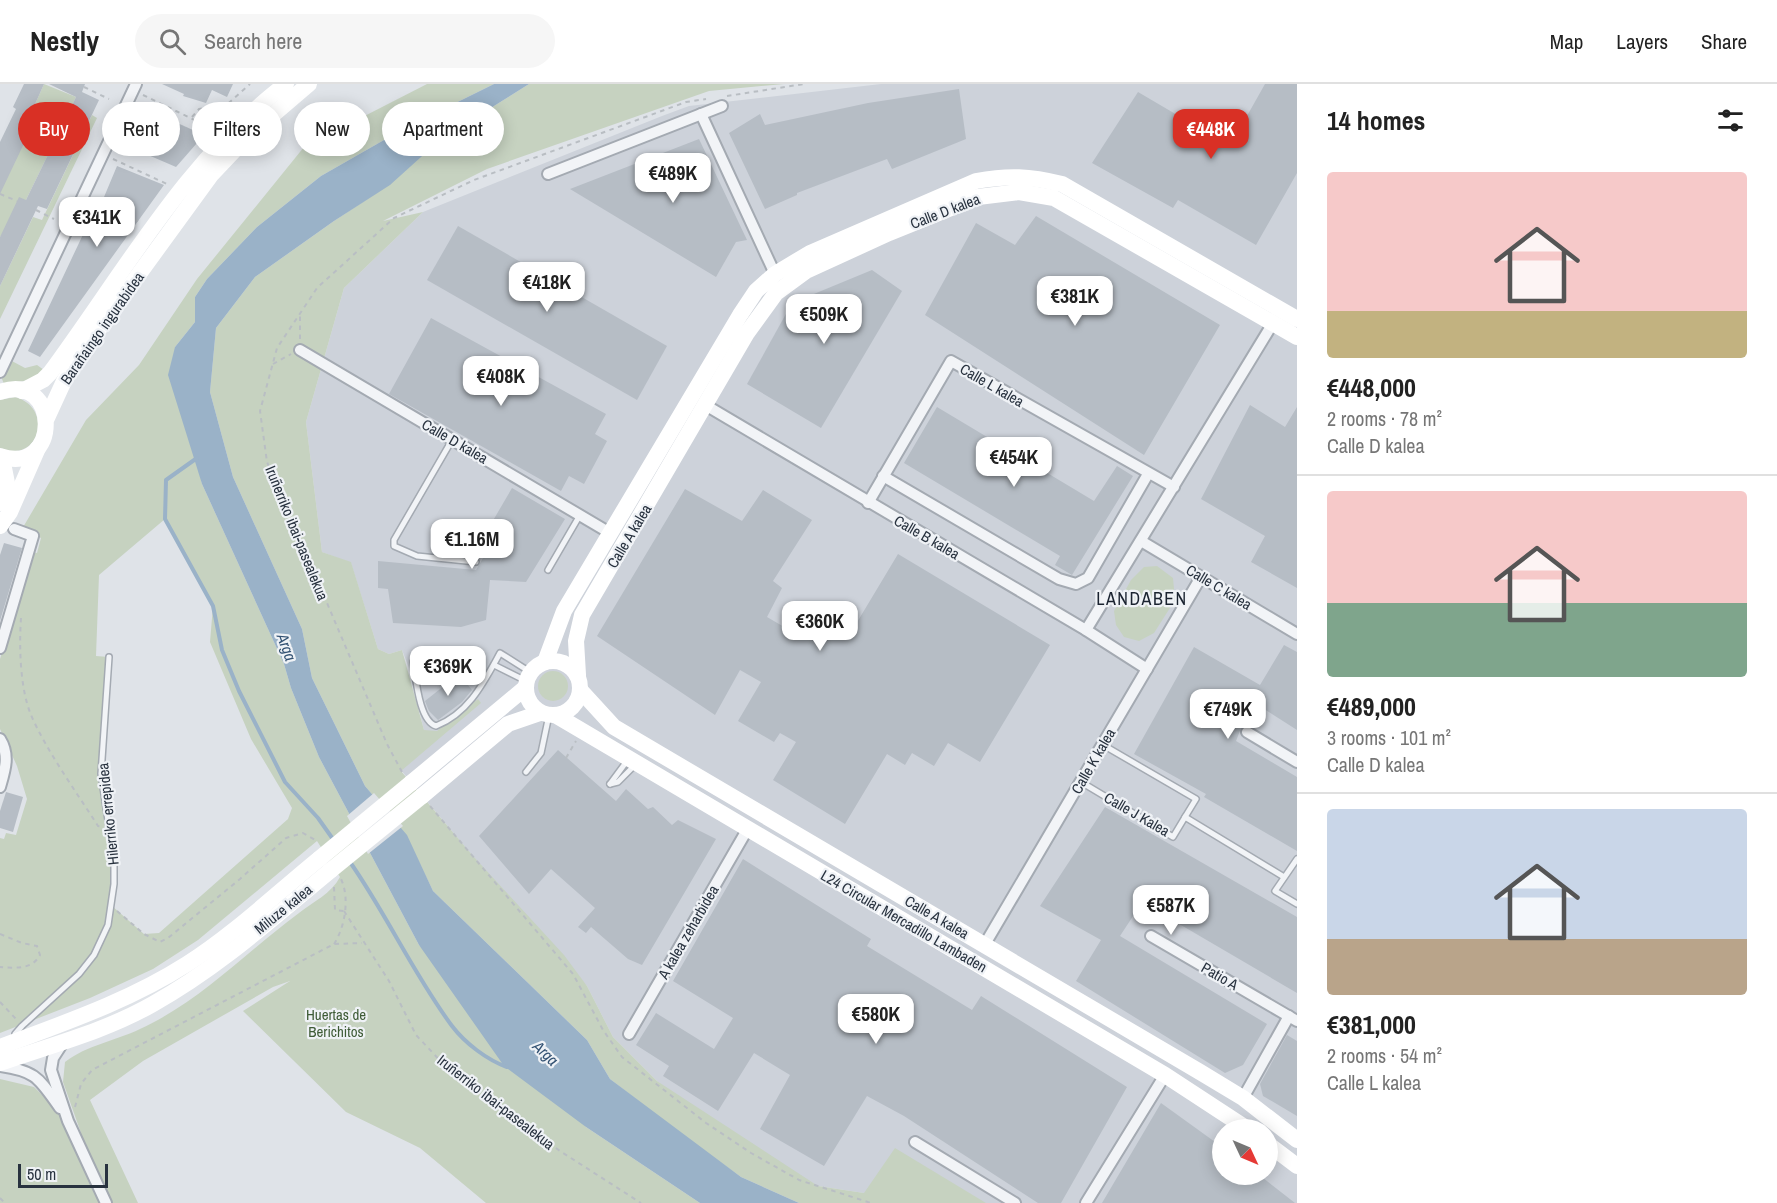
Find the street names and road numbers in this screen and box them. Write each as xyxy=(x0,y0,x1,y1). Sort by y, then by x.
street label: Calle D kalea xyxy=(907,188,983,234)
street label: Barañaingo ingurabidea xyxy=(55,268,149,388)
street label: Calle L kalea xyxy=(956,358,1028,412)
street label: Calle D kalea xyxy=(418,414,492,468)
street label: Iruñerriko ibai-pasealekua xyxy=(260,462,334,604)
street label: Calle A kalea xyxy=(602,500,656,572)
street label: Calle B kalea xyxy=(890,510,964,564)
street label: Calle C kalea xyxy=(1182,559,1256,615)
street label: Calle K kalea xyxy=(1066,724,1120,798)
street label: Hilerriko errepidea xyxy=(92,762,124,866)
street label: Calle J Kalea xyxy=(1100,787,1174,841)
street label: L24 Circular Mercadillo Lambaden xyxy=(817,865,991,977)
street label: Miluze kalea xyxy=(250,879,317,939)
street label: A kalea zeharbidea xyxy=(652,881,723,984)
street label: Calle A kalea xyxy=(901,890,973,944)
street label: Patio A xyxy=(1198,957,1243,995)
street label: Iruñerriko ibai-pasealekua xyxy=(433,1050,559,1155)

